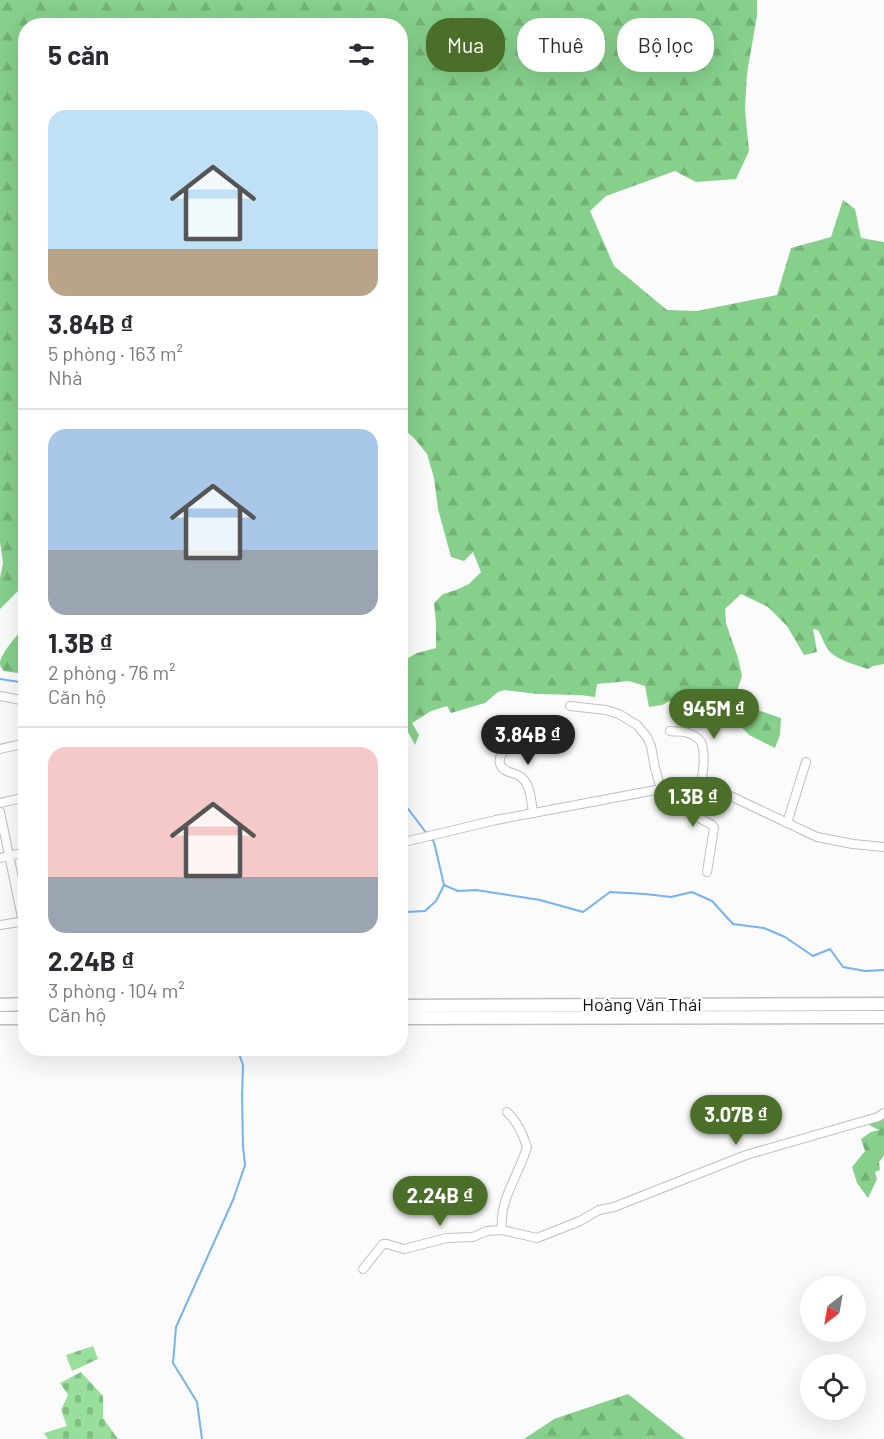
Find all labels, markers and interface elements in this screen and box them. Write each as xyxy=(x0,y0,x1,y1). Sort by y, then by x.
chip: Mua xyxy=(426,18,505,72)
chip: Thuê xyxy=(517,18,605,72)
chip: Bộ lọc xyxy=(617,18,714,72)
icon: filters xyxy=(345,38,378,71)
text: 5 căn xyxy=(48,39,109,70)
icon: home xyxy=(159,149,267,257)
text: 3.84B ₫ xyxy=(48,308,134,339)
text: 5 phòng · 163 m² xyxy=(48,341,183,365)
text: Nhà xyxy=(48,365,83,389)
icon: home xyxy=(159,468,267,576)
text: 1.3B ₫ xyxy=(48,627,113,658)
text: 2 phòng · 76 m² xyxy=(48,660,176,684)
text: Căn hộ xyxy=(48,684,106,708)
pin: 945M ₫ xyxy=(665,689,763,740)
text: 945M ₫ xyxy=(683,696,745,720)
pin: 3.84B ₫ xyxy=(473,715,583,766)
text: 3.84B ₫ xyxy=(495,722,561,746)
pin: 1.3B ₫ xyxy=(644,777,742,828)
text: 1.3B ₫ xyxy=(668,784,718,808)
icon: home xyxy=(159,786,267,894)
text: 2.24B ₫ xyxy=(48,945,135,976)
text: 3 phòng · 104 m² xyxy=(48,978,185,1002)
street label: Hoàng Văn Thái xyxy=(582,993,702,1015)
text: Căn hộ xyxy=(48,1002,106,1026)
pin: 3.07B ₫ xyxy=(681,1095,791,1146)
text: 3.07B ₫ xyxy=(704,1102,768,1126)
pin: 2.24B ₫ xyxy=(385,1176,495,1227)
text: 2.24B ₫ xyxy=(407,1183,473,1207)
north arrow xyxy=(800,1276,866,1342)
map controls xyxy=(800,1276,866,1420)
button: locate xyxy=(800,1354,866,1420)

